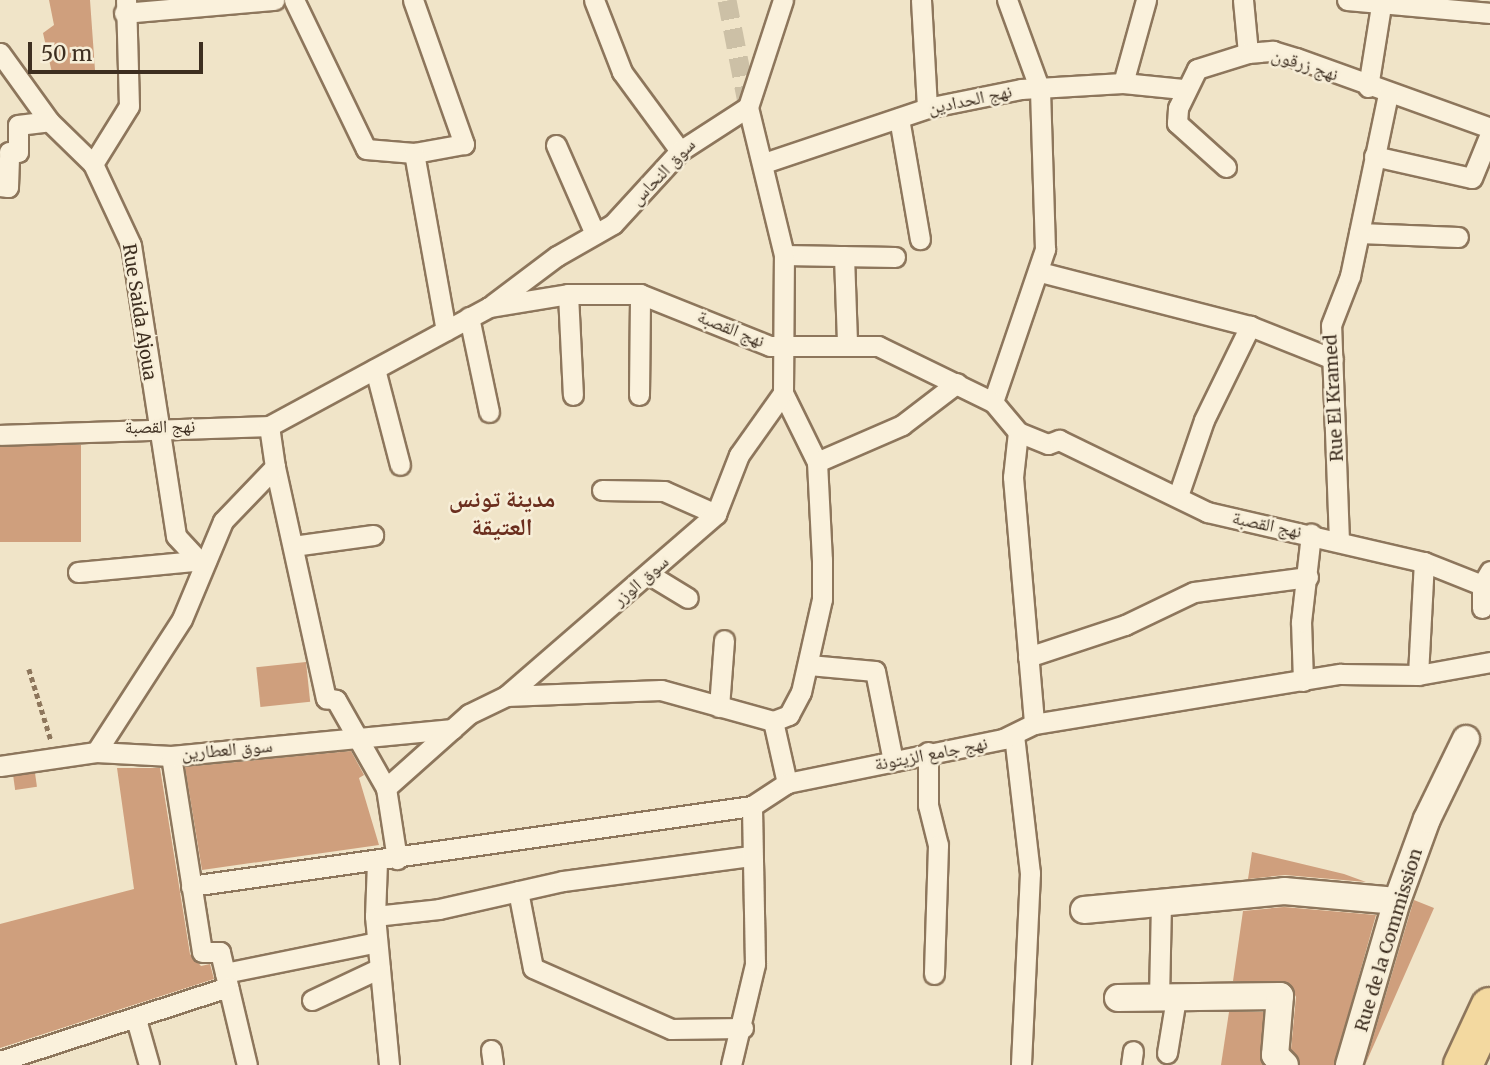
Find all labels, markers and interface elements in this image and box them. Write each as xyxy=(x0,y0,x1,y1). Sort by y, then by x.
scale bar xyxy=(32,28,206,72)
text: 50 m xyxy=(41,40,92,67)
street label: نهج زرقون xyxy=(1269,44,1341,86)
street label: نهج الحدادين xyxy=(926,81,1014,119)
street label: سوق النحاس xyxy=(626,134,700,210)
street label: Rue Saida Ajoua xyxy=(118,242,160,382)
street label: نهج القصبة xyxy=(694,306,768,352)
street label: Rue El Kramed xyxy=(1320,334,1348,462)
street label: نهج القصبة xyxy=(125,416,195,438)
district label: مدينة تونس العتيقة xyxy=(449,485,555,541)
street label: نهج القصبة xyxy=(1230,507,1304,543)
street label: سوق الوزر xyxy=(609,551,673,611)
street label: نهج جامع الزيتونة xyxy=(873,732,989,776)
street label: سوق العطارين xyxy=(181,735,273,765)
street label: Rue de la Commission xyxy=(1351,846,1427,1034)

